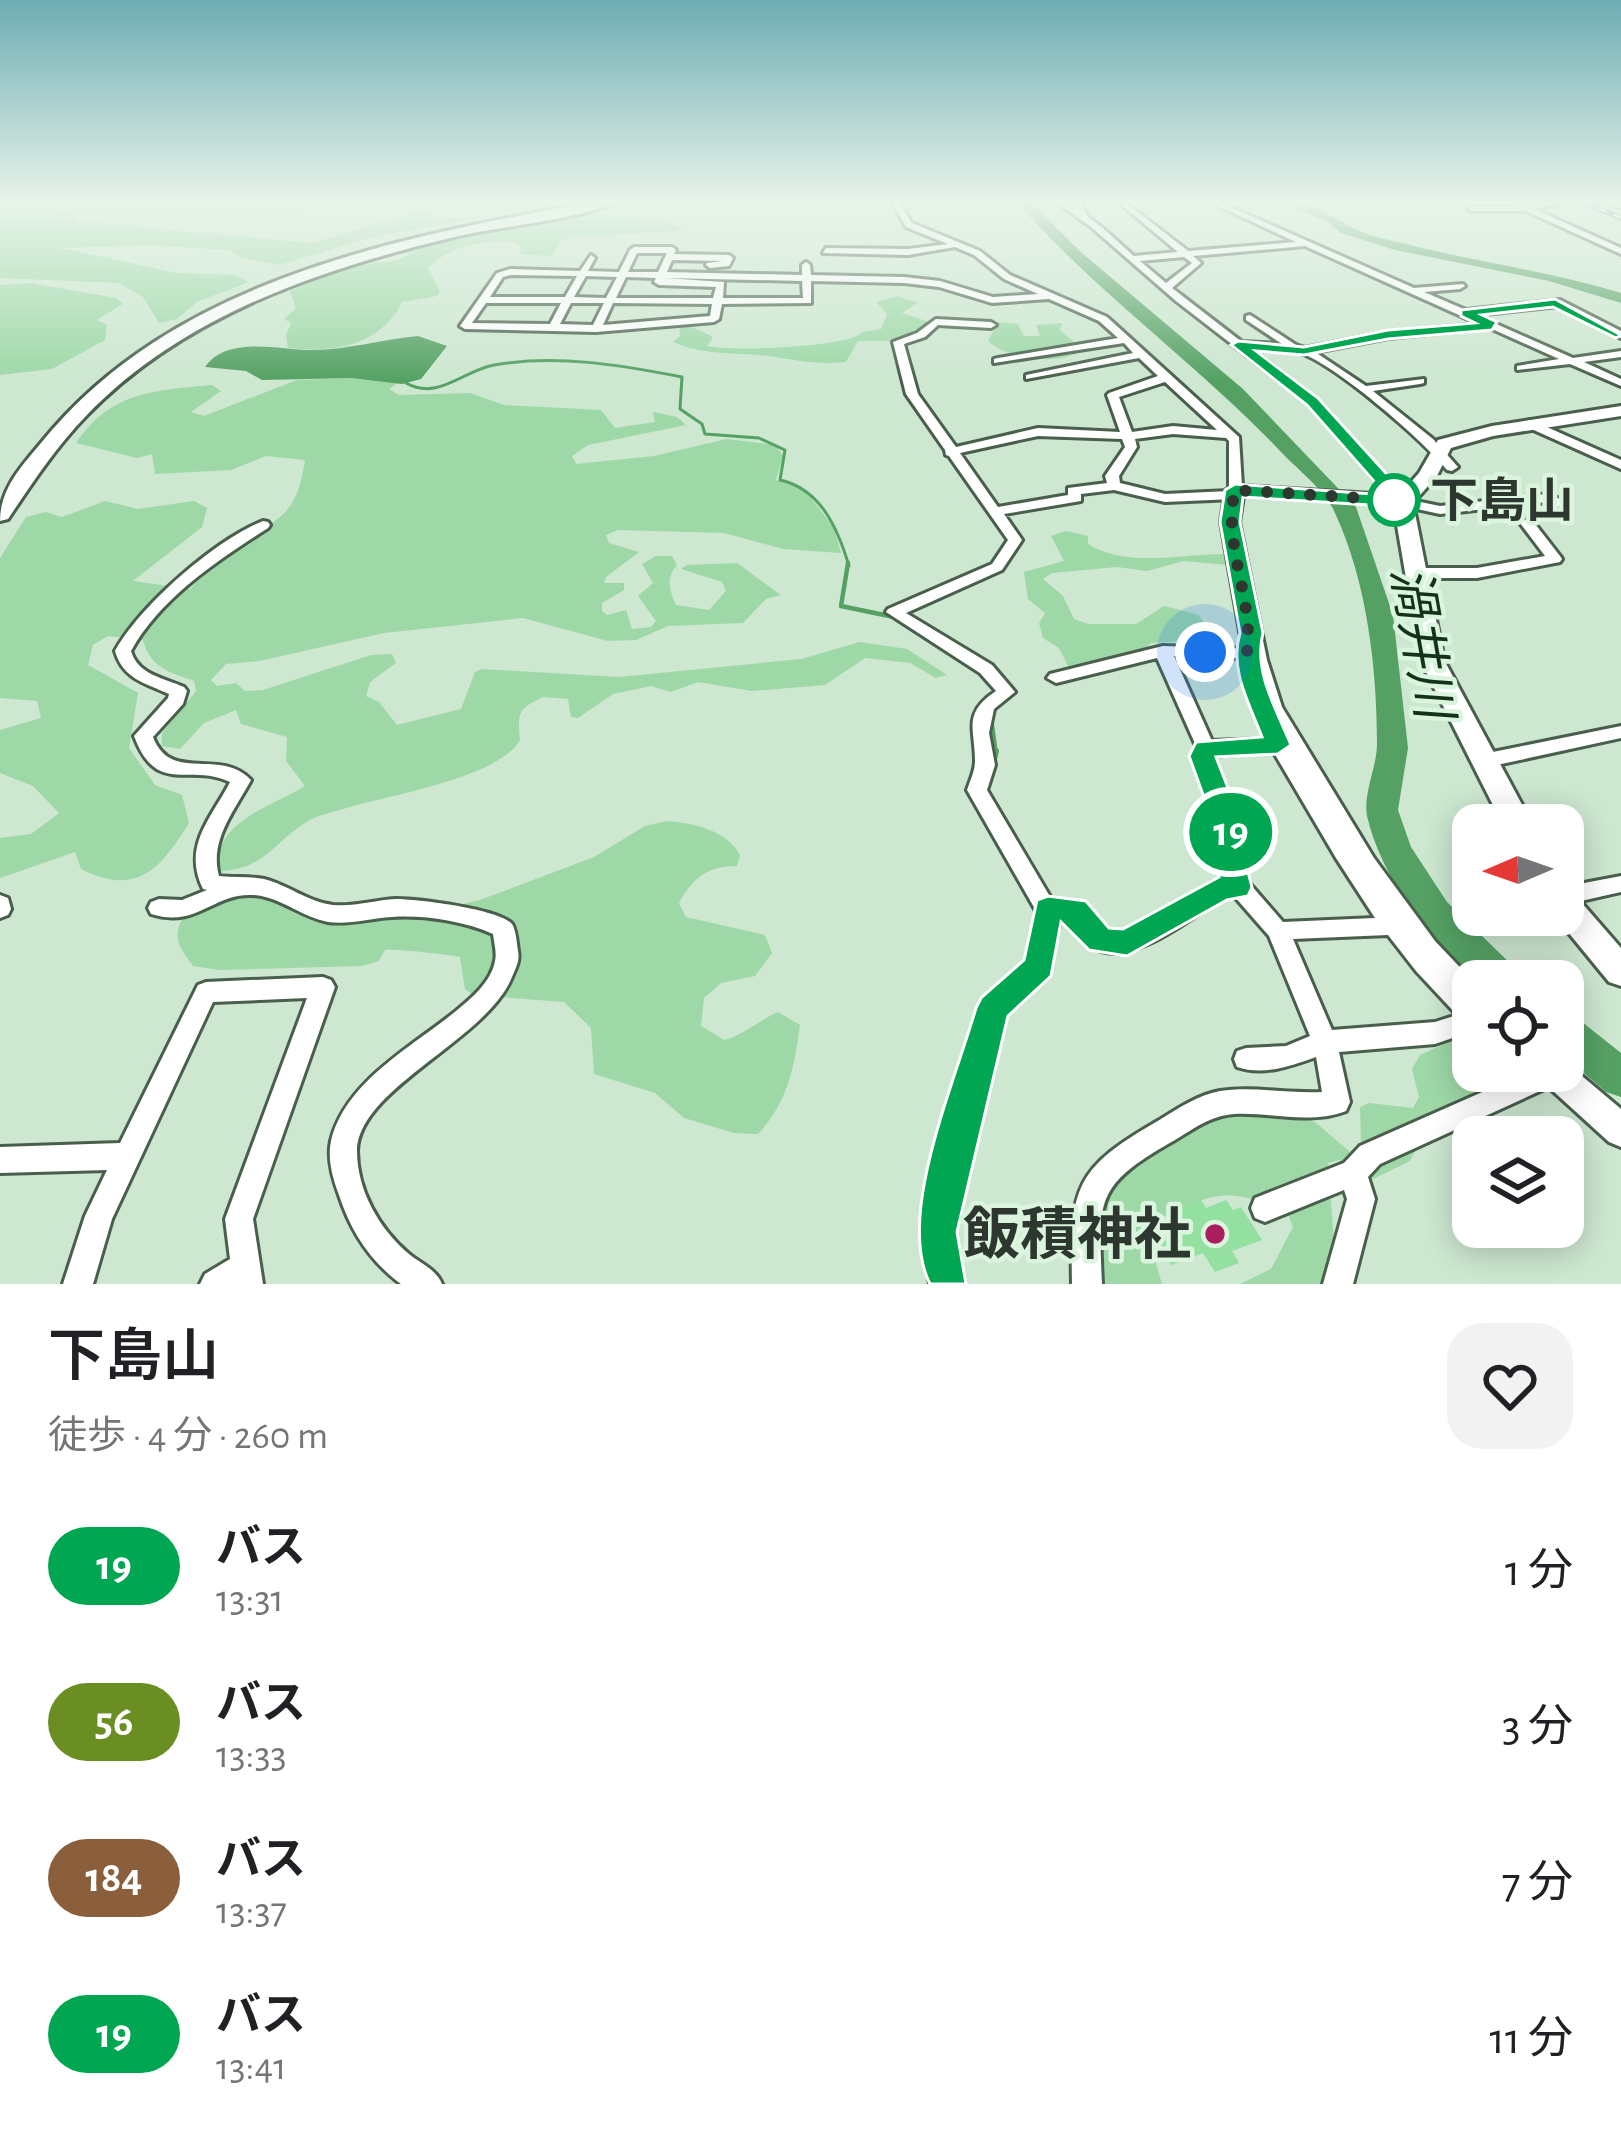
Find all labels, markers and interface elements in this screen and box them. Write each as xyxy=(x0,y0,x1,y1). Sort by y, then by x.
marker: 下島山 xyxy=(1369,475,1419,525)
place label: 下島山 xyxy=(1430,476,1574,527)
water label: 渦井川 xyxy=(1382,562,1462,727)
your location xyxy=(1175,622,1235,682)
line badge: 19 xyxy=(1177,793,1285,871)
north arrow xyxy=(1452,804,1584,936)
map controls xyxy=(1452,804,1584,1248)
text: 19 xyxy=(1213,811,1249,853)
button: locate xyxy=(1452,960,1584,1092)
button: layers xyxy=(1452,1116,1584,1248)
place label: 飯積神社 xyxy=(963,1205,1191,1265)
marker: 飯積神社 xyxy=(1202,1221,1228,1247)
button: heart xyxy=(1447,1323,1573,1449)
text: 下島山 xyxy=(48,1329,219,1386)
text: 徒歩 · 4 分 · 260 m xyxy=(48,1417,328,1456)
text: バス xyxy=(216,1526,306,1571)
text: 19 xyxy=(96,1545,132,1587)
text: 1 分 xyxy=(1505,1549,1573,1594)
text: 13:31 xyxy=(216,1580,284,1619)
text: バス xyxy=(216,1682,306,1727)
text: 56 xyxy=(95,1701,133,1743)
text: 3 分 xyxy=(1502,1705,1573,1750)
text: 13:33 xyxy=(216,1736,287,1775)
text: バス xyxy=(216,1838,306,1883)
text: 184 xyxy=(86,1857,142,1899)
text: 7 分 xyxy=(1502,1861,1573,1906)
text: 13:37 xyxy=(216,1892,287,1931)
text: バス xyxy=(216,1994,306,2039)
text: 19 xyxy=(96,2013,132,2055)
text: 11 分 xyxy=(1490,2017,1573,2062)
text: 13:41 xyxy=(216,2048,287,2087)

